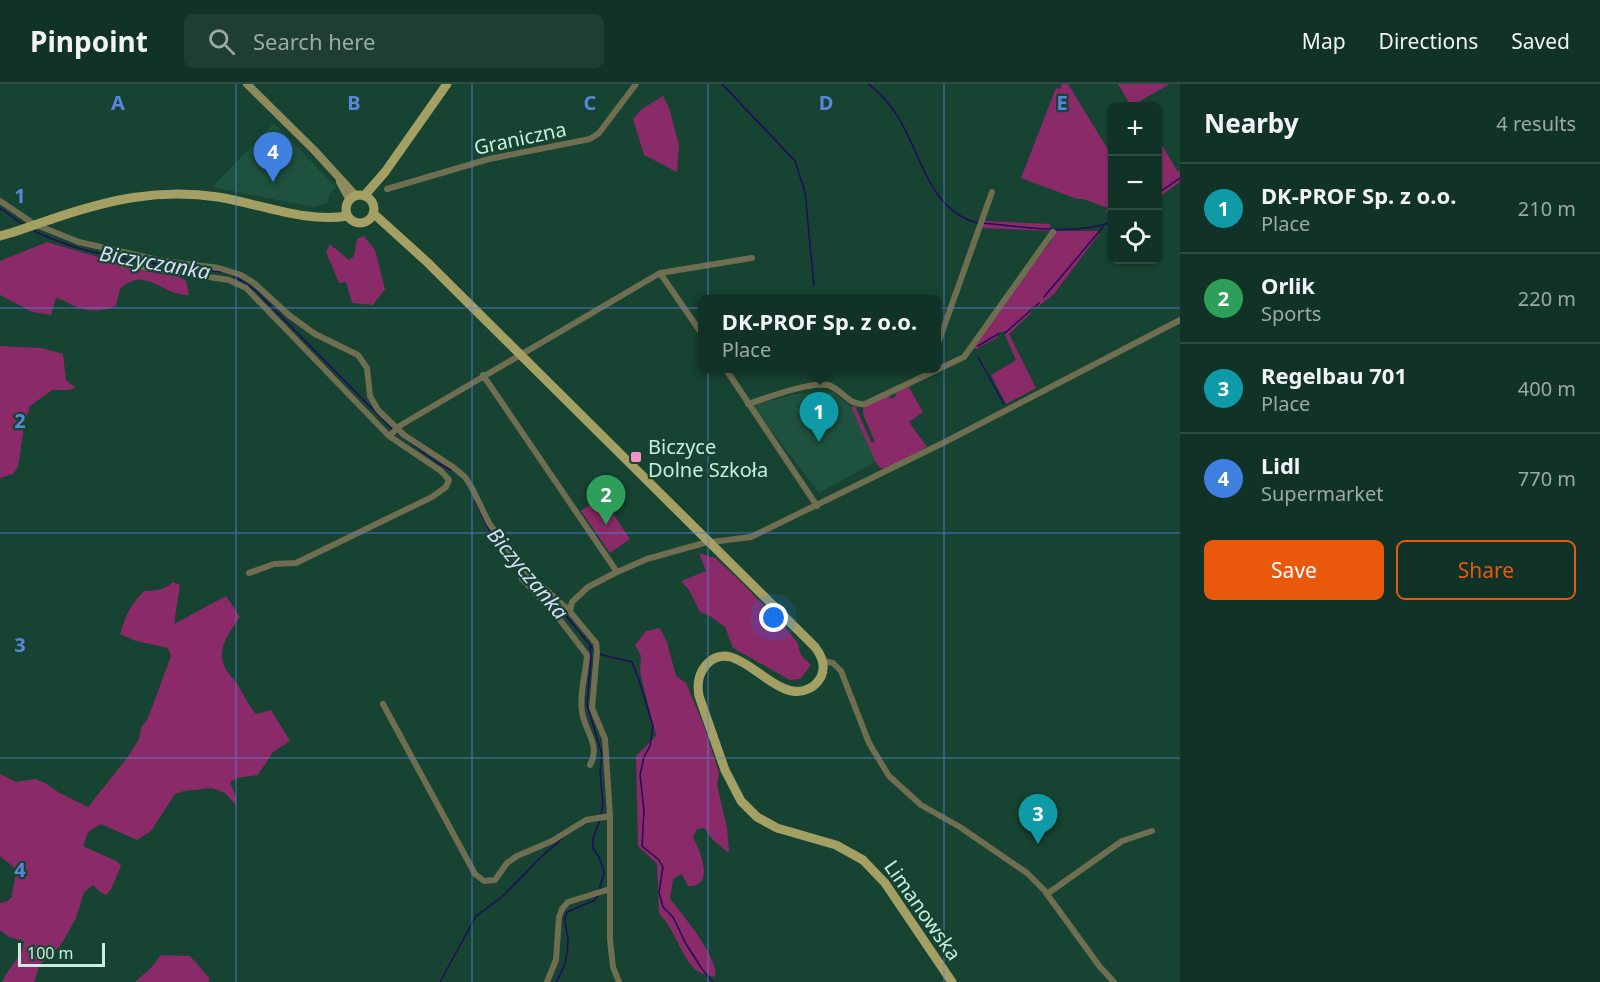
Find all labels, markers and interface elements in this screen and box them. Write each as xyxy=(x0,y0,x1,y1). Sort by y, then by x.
search box xyxy=(184,14,604,68)
text: Pinpoint xyxy=(30,22,148,60)
icon: search xyxy=(205,25,238,58)
text: Search here xyxy=(253,26,375,56)
text: Map xyxy=(1302,27,1346,55)
text: Directions xyxy=(1379,27,1478,55)
text: Saved xyxy=(1511,27,1570,55)
text: A xyxy=(111,89,125,116)
text: B xyxy=(347,89,361,116)
text: C xyxy=(584,89,597,116)
text: D xyxy=(819,89,833,116)
text: E xyxy=(1056,89,1068,116)
map controls xyxy=(1108,102,1162,264)
button: + xyxy=(1108,102,1162,156)
text: Nearby xyxy=(1204,105,1299,141)
text: 4 results xyxy=(1496,110,1576,137)
street label: Graniczna xyxy=(471,115,569,161)
pin: 4 xyxy=(254,132,292,182)
button: − xyxy=(1108,156,1162,210)
text: DK-PROF Sp. z o.o. xyxy=(1261,180,1456,210)
text: 1 xyxy=(14,182,26,209)
text: 1 xyxy=(1218,195,1229,222)
text: 210 m xyxy=(1518,195,1576,222)
button: locate xyxy=(1108,210,1162,264)
text: Place xyxy=(1261,210,1310,237)
water label: Biczyczanka xyxy=(97,238,213,286)
text: Orlik xyxy=(1261,270,1315,300)
text: 2 xyxy=(1218,285,1229,312)
text: 220 m xyxy=(1518,285,1576,312)
popup xyxy=(698,295,941,373)
text: Sports xyxy=(1261,300,1321,327)
text: DK-PROF Sp. z o.o. xyxy=(722,306,917,336)
text: Place xyxy=(722,336,771,363)
text: Regelbau 701 xyxy=(1261,360,1407,390)
text: 3 xyxy=(1218,375,1229,402)
text: 400 m xyxy=(1518,375,1576,402)
text: Place xyxy=(1261,390,1310,417)
pin: 1 xyxy=(800,392,838,442)
text: 2 xyxy=(14,407,26,434)
place label: Biczyce Dolne Szkoła xyxy=(648,433,768,483)
marker: Biczyce Dolne Szkoła xyxy=(629,450,643,464)
text: Lidl xyxy=(1261,450,1300,480)
text: 4 xyxy=(1218,465,1229,492)
text: 770 m xyxy=(1518,465,1576,492)
pin: 2 xyxy=(586,476,626,525)
text: Supermarket xyxy=(1261,480,1384,507)
water label: Biczyczanka xyxy=(481,521,575,625)
button: Save xyxy=(1204,540,1384,600)
button: Share xyxy=(1396,540,1576,600)
your location xyxy=(759,603,788,632)
text: 3 xyxy=(14,631,26,658)
pin: 3 xyxy=(1018,794,1058,844)
street label: Limanowska xyxy=(878,854,968,966)
text: 4 xyxy=(14,856,26,883)
scale bar xyxy=(18,940,105,968)
text: 100 m xyxy=(27,942,74,964)

